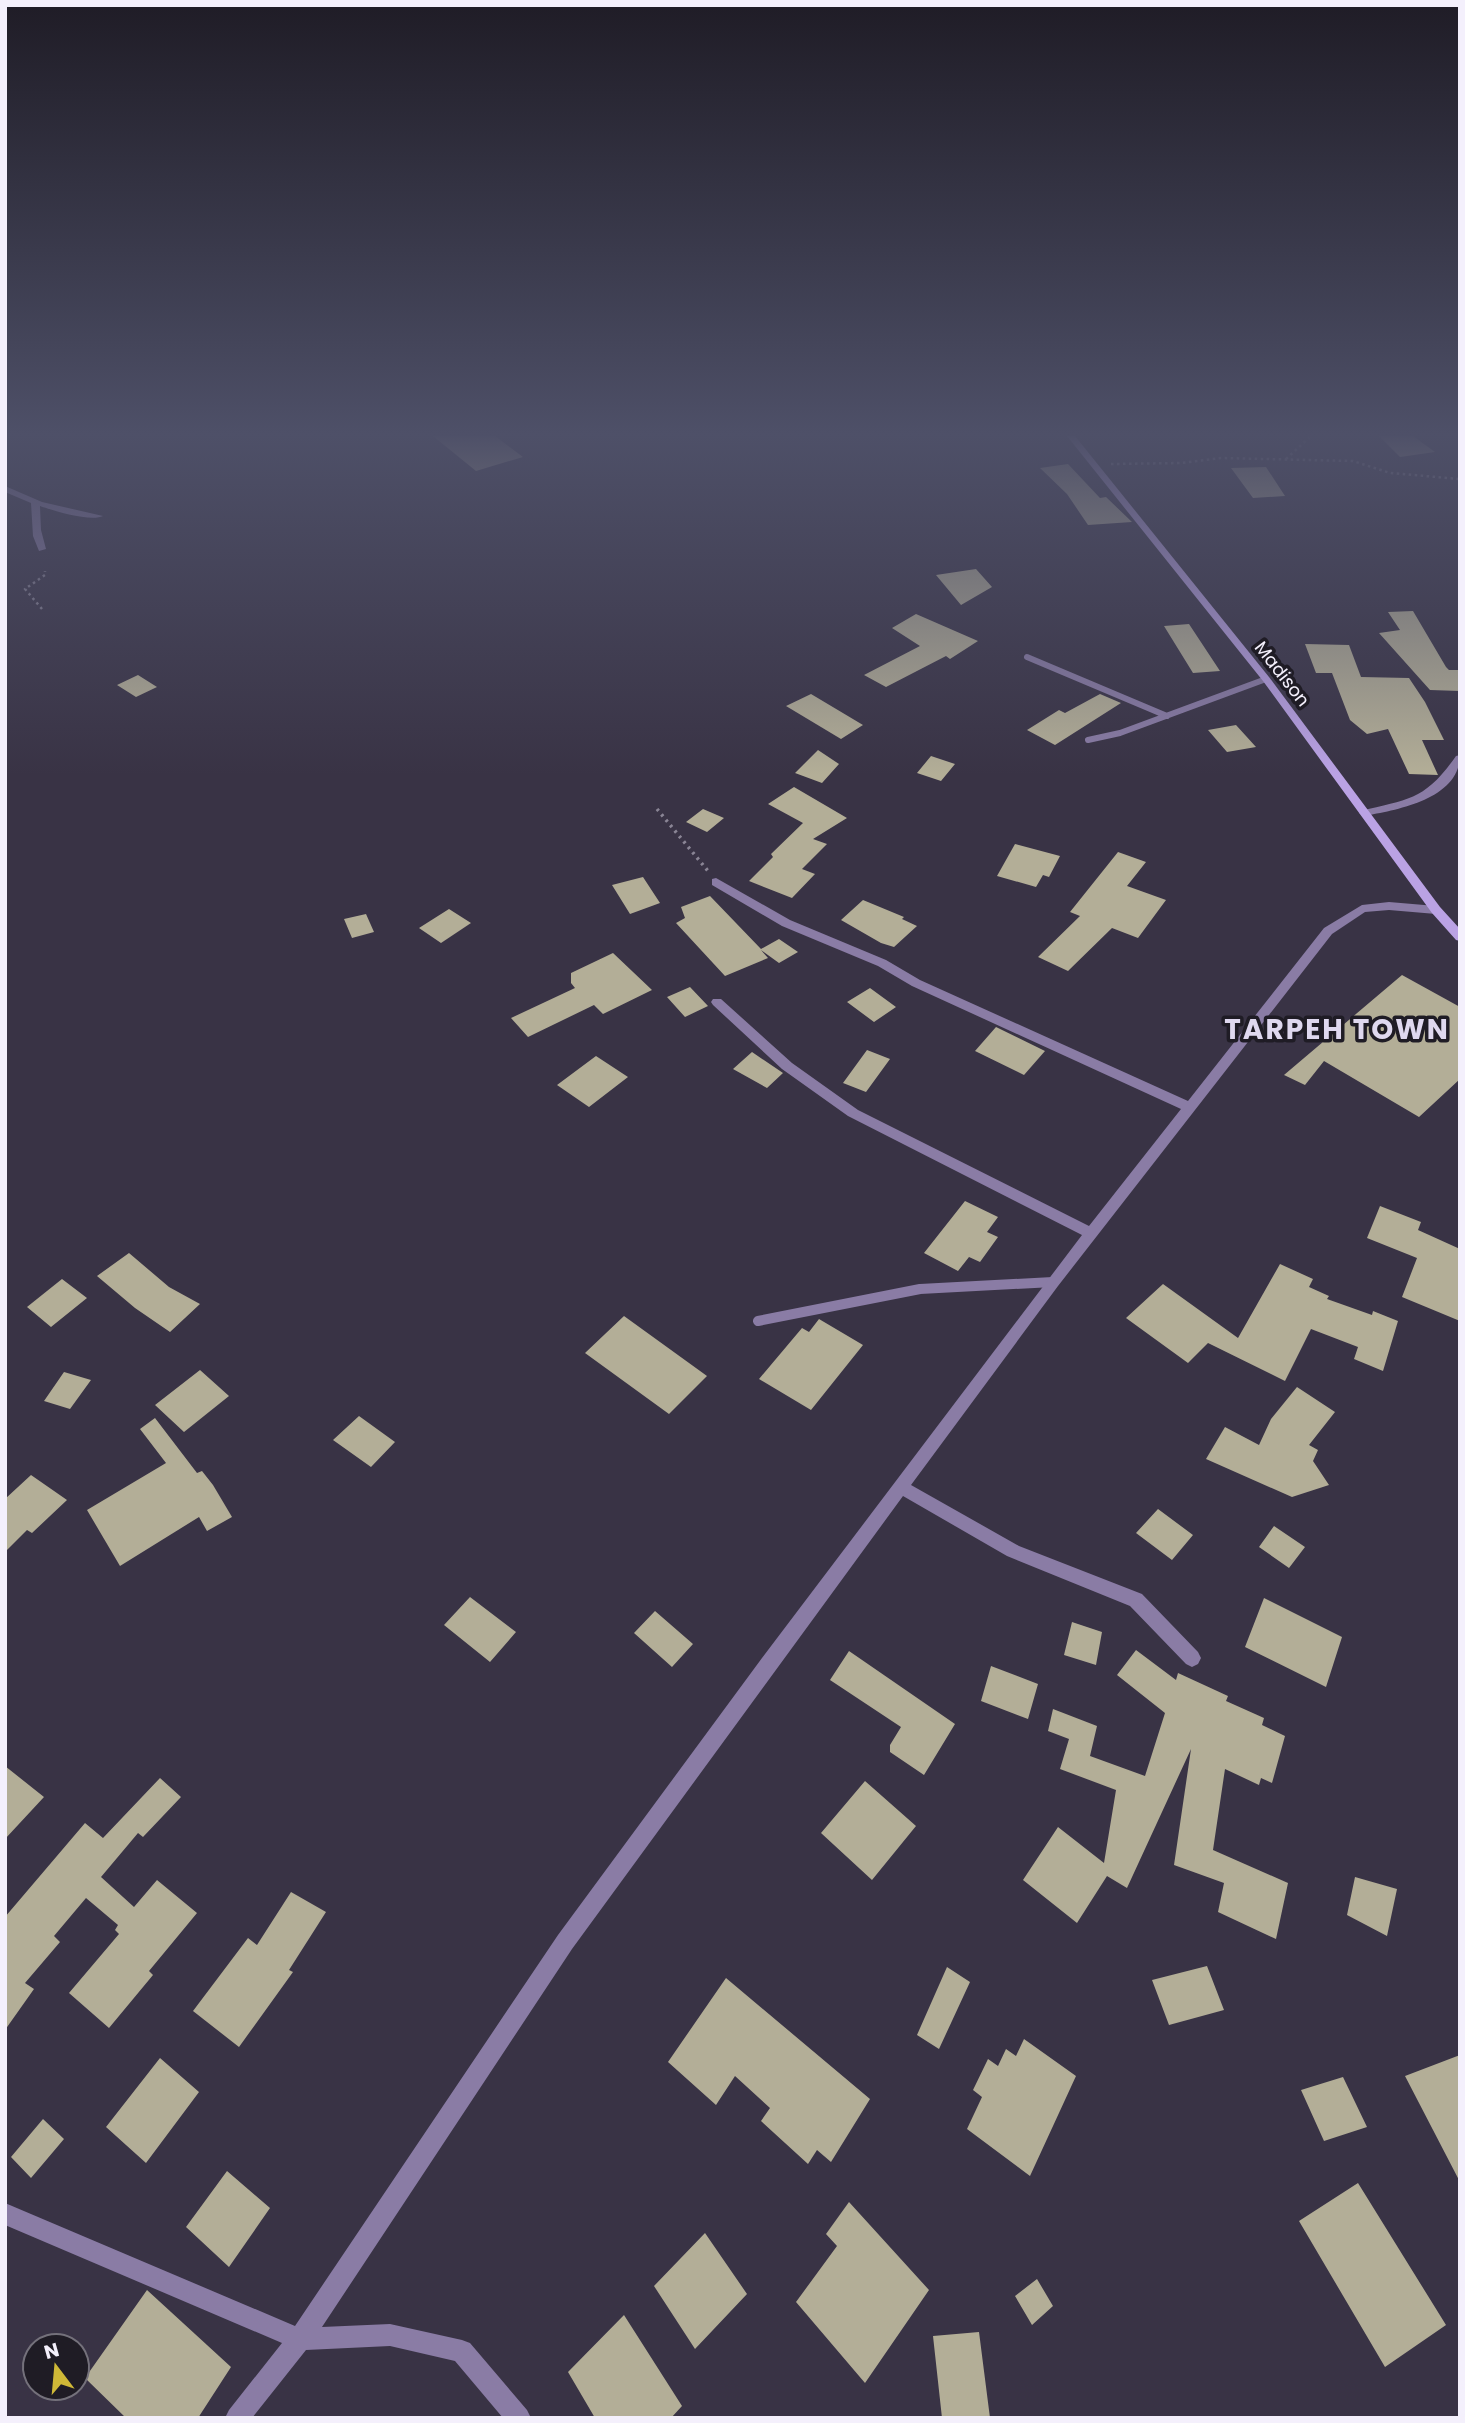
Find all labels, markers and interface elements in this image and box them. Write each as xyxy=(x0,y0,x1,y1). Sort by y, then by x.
street label: Madison xyxy=(1249,636,1316,712)
district label: TARPEH TOWN xyxy=(1224,1010,1450,1049)
north arrow xyxy=(21,2332,91,2402)
text: N xyxy=(41,2336,62,2366)

